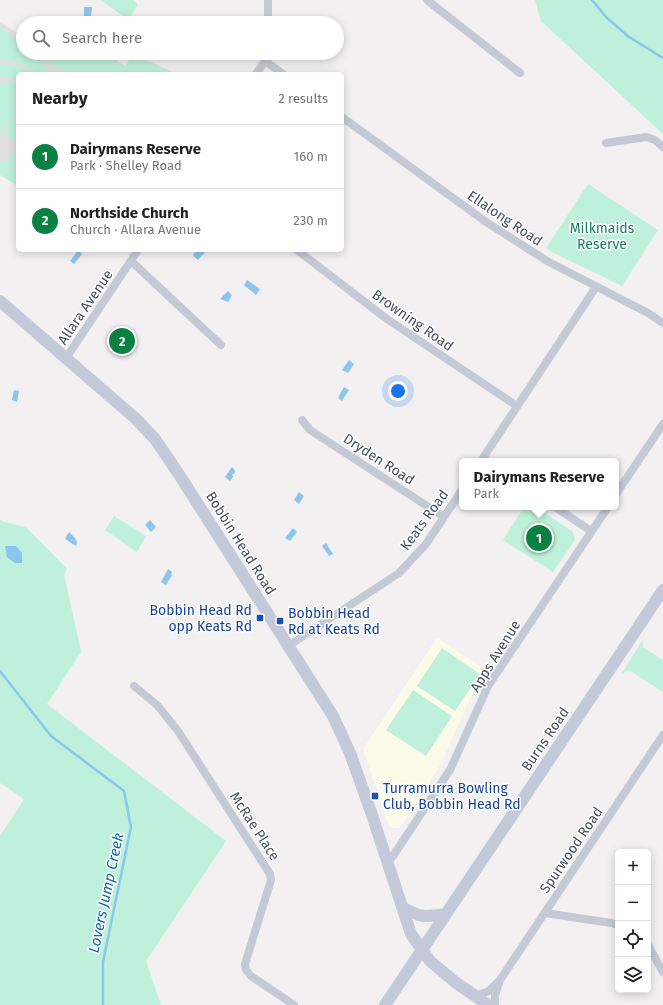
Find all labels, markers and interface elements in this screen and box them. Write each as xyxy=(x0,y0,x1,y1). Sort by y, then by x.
search box xyxy=(16,16,344,60)
icon: search xyxy=(30,27,52,49)
text: Search here xyxy=(62,29,142,47)
text: Nearby xyxy=(32,88,87,109)
text: 2 results xyxy=(278,91,328,106)
text: Dairymans Reserve xyxy=(70,140,201,158)
text: 1 xyxy=(42,149,48,164)
text: 160 m xyxy=(294,149,328,164)
text: Park · Shelley Road xyxy=(70,158,182,173)
street label: Ellalong Road xyxy=(464,187,545,250)
text: Northside Church xyxy=(70,204,189,222)
text: 2 xyxy=(42,213,48,228)
text: 230 m xyxy=(293,213,328,228)
park label: Milkmaids Reserve xyxy=(570,220,635,253)
text: Church · Allara Avenue xyxy=(70,222,201,237)
street label: Allara Avenue xyxy=(54,267,117,348)
street label: Browning Road xyxy=(369,286,457,355)
pin: 2 xyxy=(109,326,135,356)
your location xyxy=(388,381,408,401)
street label: Dryden Road xyxy=(340,430,418,489)
popup xyxy=(459,458,619,510)
text: Dairymans Reserve xyxy=(474,468,604,486)
text: Park xyxy=(474,486,499,501)
street label: Keats Road xyxy=(397,487,452,554)
street label: Bobbin Head Road xyxy=(202,489,279,598)
pin: 1 xyxy=(526,523,552,553)
place label: Bobbin Head Rd opp Keats Rd xyxy=(149,602,252,635)
place label: Bobbin Head Rd at Keats Rd xyxy=(288,605,380,638)
marker: Bobbin Head Rd opp Keats Rd xyxy=(255,613,265,623)
marker: Bobbin Head Rd at Keats Rd xyxy=(275,616,285,626)
street label: Apps Avenue xyxy=(467,617,524,695)
street label: Burns Road xyxy=(518,704,573,774)
place label: Turramurra Bowling Club, Bobbin Head Rd xyxy=(383,780,521,813)
street label: McRae Place xyxy=(226,789,283,864)
marker: Turramurra Bowling Club, Bobbin Head Rd xyxy=(370,791,380,801)
street label: Spurwood Road xyxy=(536,804,606,897)
water label: Lovers Jump Creek xyxy=(84,831,128,955)
map controls xyxy=(615,849,651,993)
button: + xyxy=(615,849,651,885)
button: − xyxy=(615,885,651,921)
button: locate xyxy=(615,921,651,957)
button: layers xyxy=(615,957,651,993)

